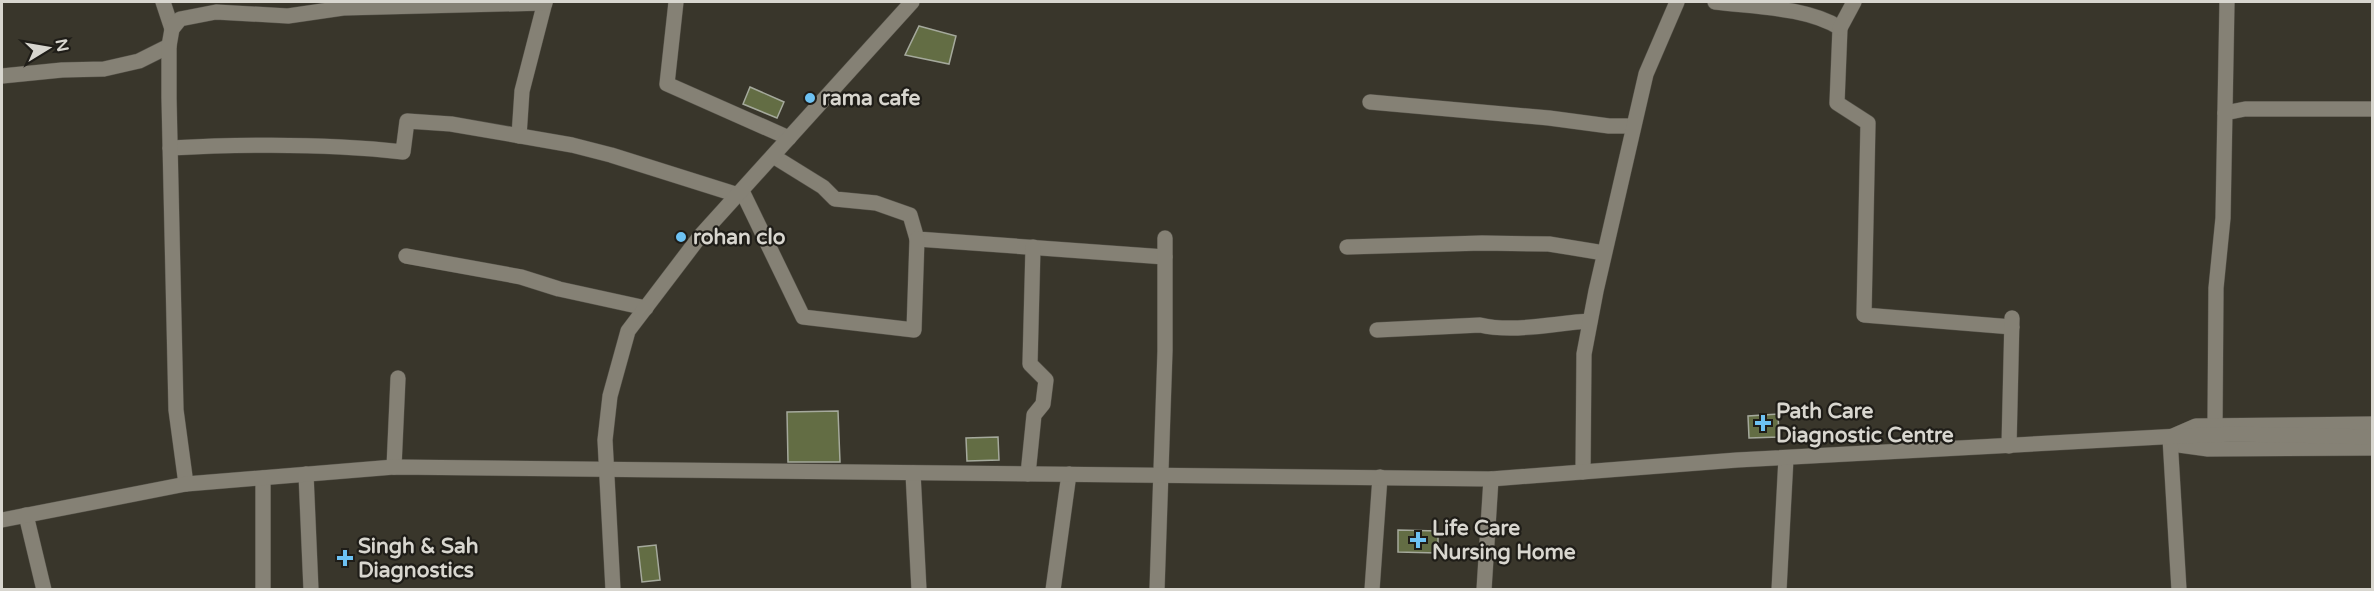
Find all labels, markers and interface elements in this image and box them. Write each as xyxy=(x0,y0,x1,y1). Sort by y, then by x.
north arrow xyxy=(18,18,78,78)
text: N xyxy=(51,37,73,54)
place label: rama cafe xyxy=(822,86,921,111)
marker: rama cafe xyxy=(803,91,817,105)
place label: rohan clo xyxy=(693,225,786,250)
marker: rohan clo xyxy=(674,230,688,244)
place label: Path Care Diagnostic Centre xyxy=(1776,399,1954,448)
marker: Path Care Diagnostic Centre xyxy=(1754,414,1772,432)
place label: Life Care Nursing Home xyxy=(1432,516,1576,565)
marker: Life Care Nursing Home xyxy=(1409,531,1427,549)
place label: Singh & Sah Diagnostics xyxy=(358,534,479,583)
marker: Singh & Sah Diagnostics xyxy=(336,549,354,567)

